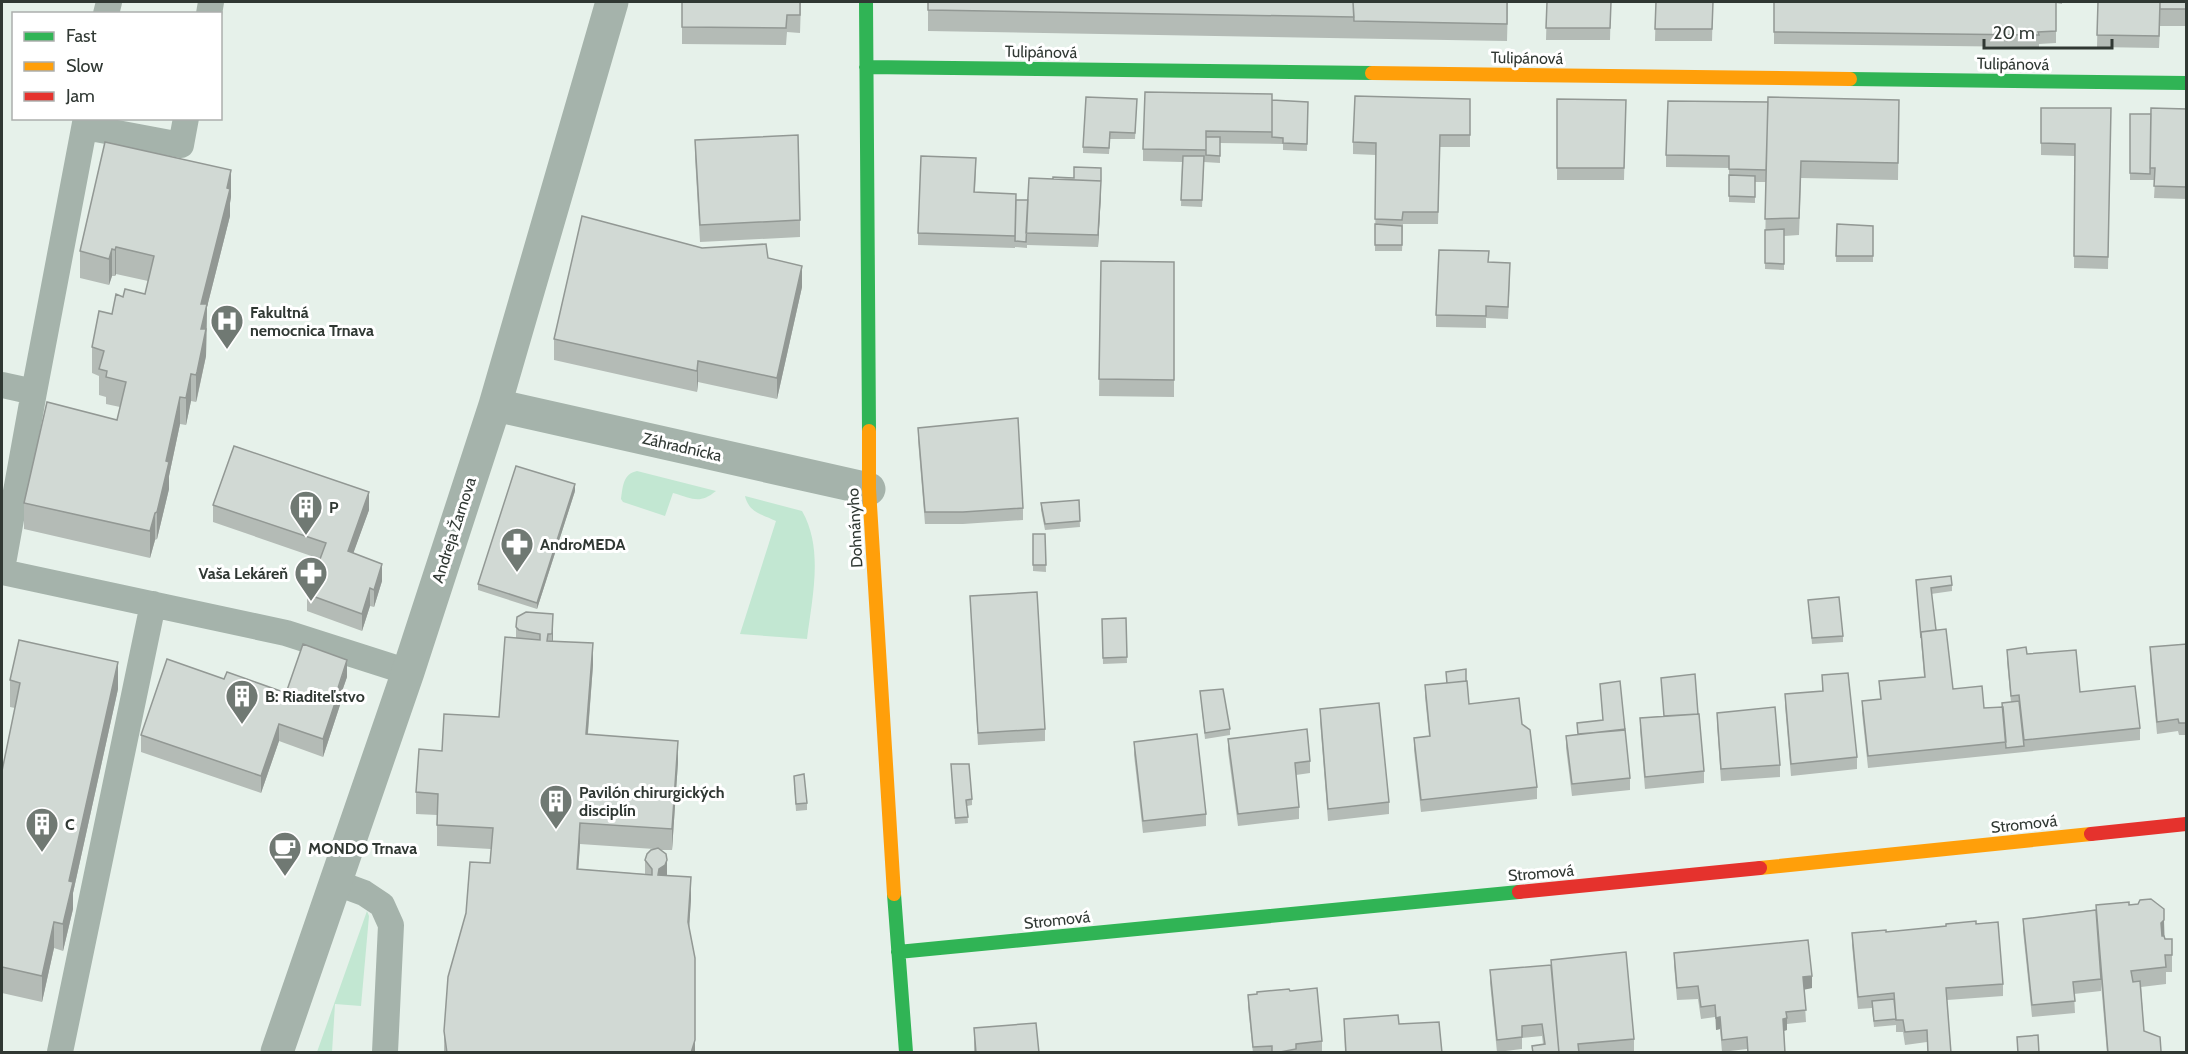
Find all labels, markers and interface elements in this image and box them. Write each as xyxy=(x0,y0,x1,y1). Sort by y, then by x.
legend xyxy=(12,12,222,120)
scale bar xyxy=(1984,12,2112,50)
text: 20 m xyxy=(1993,22,2035,44)
text: Fast xyxy=(66,25,97,47)
street label: Tulipánová xyxy=(1005,42,1078,62)
street label: Tulipánová xyxy=(1491,48,1564,68)
street label: Tulipánová xyxy=(1977,54,2050,74)
text: Slow xyxy=(66,55,103,77)
text: Jam xyxy=(65,85,95,107)
hospital icon: Fakultná nemocnica Trnava xyxy=(209,303,245,350)
place label: Fakultná nemocnica Trnava xyxy=(250,303,374,340)
street label: Záhradnícka xyxy=(640,429,724,465)
street label: Andreja Žarnova xyxy=(428,475,480,585)
street label: Dohnányho xyxy=(843,487,867,568)
building icon: P xyxy=(288,489,324,536)
place label: P xyxy=(329,498,339,517)
pharmacy icon: AndroMEDA xyxy=(499,526,535,573)
place label: AndroMEDA xyxy=(540,535,626,554)
pharmacy icon: Vaša Lekáreň xyxy=(293,555,329,602)
place label: Vaša Lekáreň xyxy=(198,564,288,583)
building icon: B: Riaditeľstvo xyxy=(224,678,260,725)
place label: B: Riaditeľstvo xyxy=(265,687,365,706)
building icon: Pavilón chirurgických disciplín xyxy=(538,783,574,830)
place label: Pavilón chirurgických disciplín xyxy=(579,783,725,820)
building icon: C xyxy=(24,806,60,853)
street label: Stromová xyxy=(1990,811,2058,837)
place label: C xyxy=(65,815,75,834)
cafe icon: MONDO Trnava xyxy=(267,830,303,877)
place label: MONDO Trnava xyxy=(308,839,417,858)
street label: Stromová xyxy=(1507,861,1575,885)
street label: Stromová xyxy=(1023,907,1091,933)

